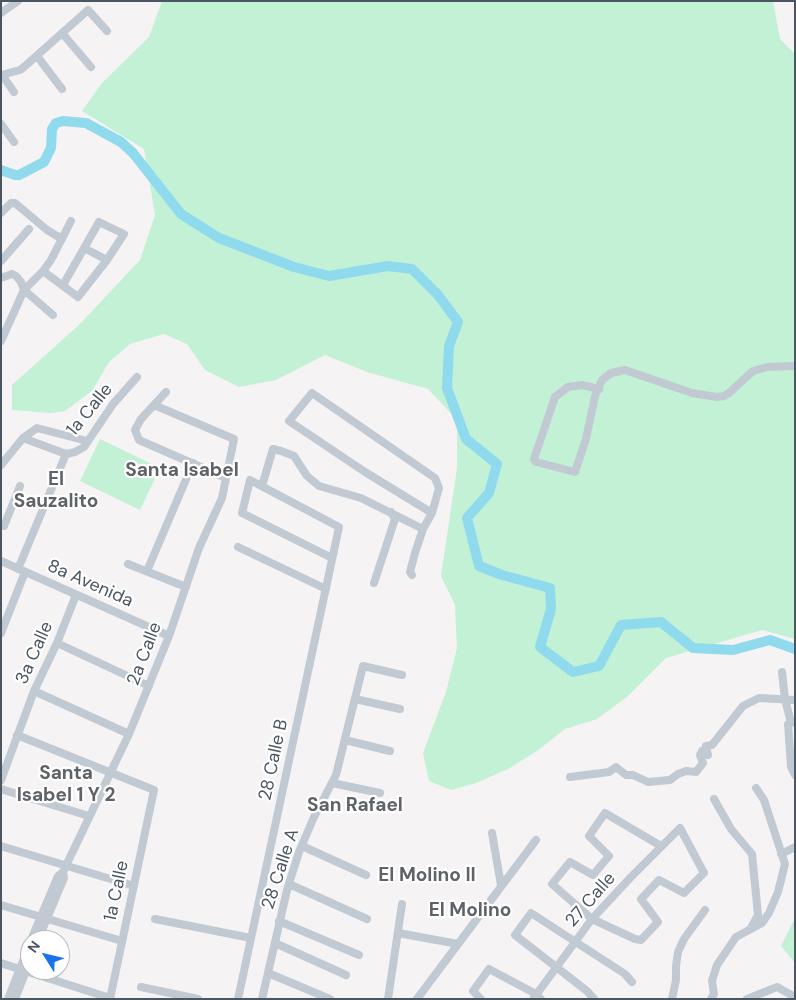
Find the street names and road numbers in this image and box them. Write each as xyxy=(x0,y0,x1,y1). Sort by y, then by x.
street label: 1a Calle xyxy=(62,379,118,441)
street label: 8a Avenida xyxy=(44,556,136,612)
street label: 3a Calle xyxy=(12,618,58,688)
street label: 2a Calle xyxy=(123,619,167,689)
street label: 28 Calle B xyxy=(255,717,293,803)
street label: 28 Calle A xyxy=(258,826,304,912)
street label: 1a Calle xyxy=(100,859,134,923)
street label: 27 Calle xyxy=(561,868,621,932)

